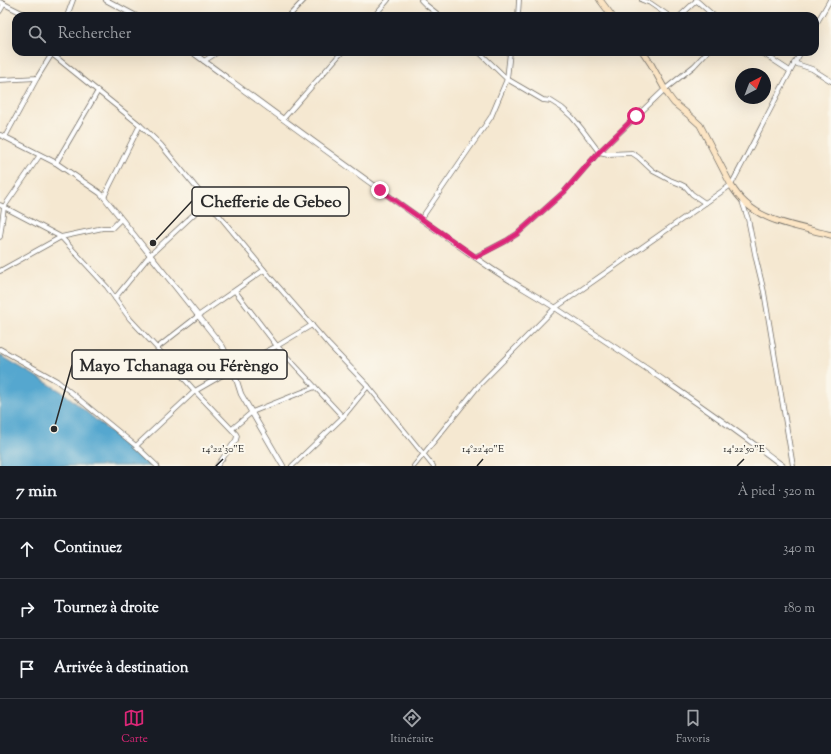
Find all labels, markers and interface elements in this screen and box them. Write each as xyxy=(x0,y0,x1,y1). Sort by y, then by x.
search box xyxy=(12,12,819,56)
icon: search xyxy=(26,23,48,45)
text: Rechercher xyxy=(58,24,131,45)
north arrow xyxy=(735,68,771,104)
route start xyxy=(627,107,645,125)
route end xyxy=(371,181,389,199)
callout: Chefferie de Gebeo xyxy=(192,187,349,216)
text: Chefferie de Gebeo xyxy=(200,191,342,215)
callout: Mayo Tchanaga ou Férèngo xyxy=(72,350,287,379)
text: Mayo Tchanaga ou Férèngo xyxy=(79,355,279,379)
text: 14°22'30"E xyxy=(202,442,244,457)
text: 14°22'40"E xyxy=(462,442,504,457)
text: 14°22'50"E xyxy=(723,442,765,457)
text: 7 min xyxy=(16,480,57,504)
text: À pied · 520 m xyxy=(738,483,815,501)
icon: ahead xyxy=(16,538,38,560)
text: Continuez xyxy=(54,538,122,559)
text: 340 m xyxy=(783,540,815,558)
icon: right xyxy=(16,598,38,620)
text: Tournez à droite xyxy=(54,598,159,619)
text: 180 m xyxy=(784,600,815,618)
icon: arrive xyxy=(16,658,38,680)
text: Arrivée à destination xyxy=(54,658,189,679)
tab: Carte xyxy=(121,707,148,747)
tab: Itinéraire xyxy=(390,707,434,747)
tab: Favoris xyxy=(676,707,710,747)

